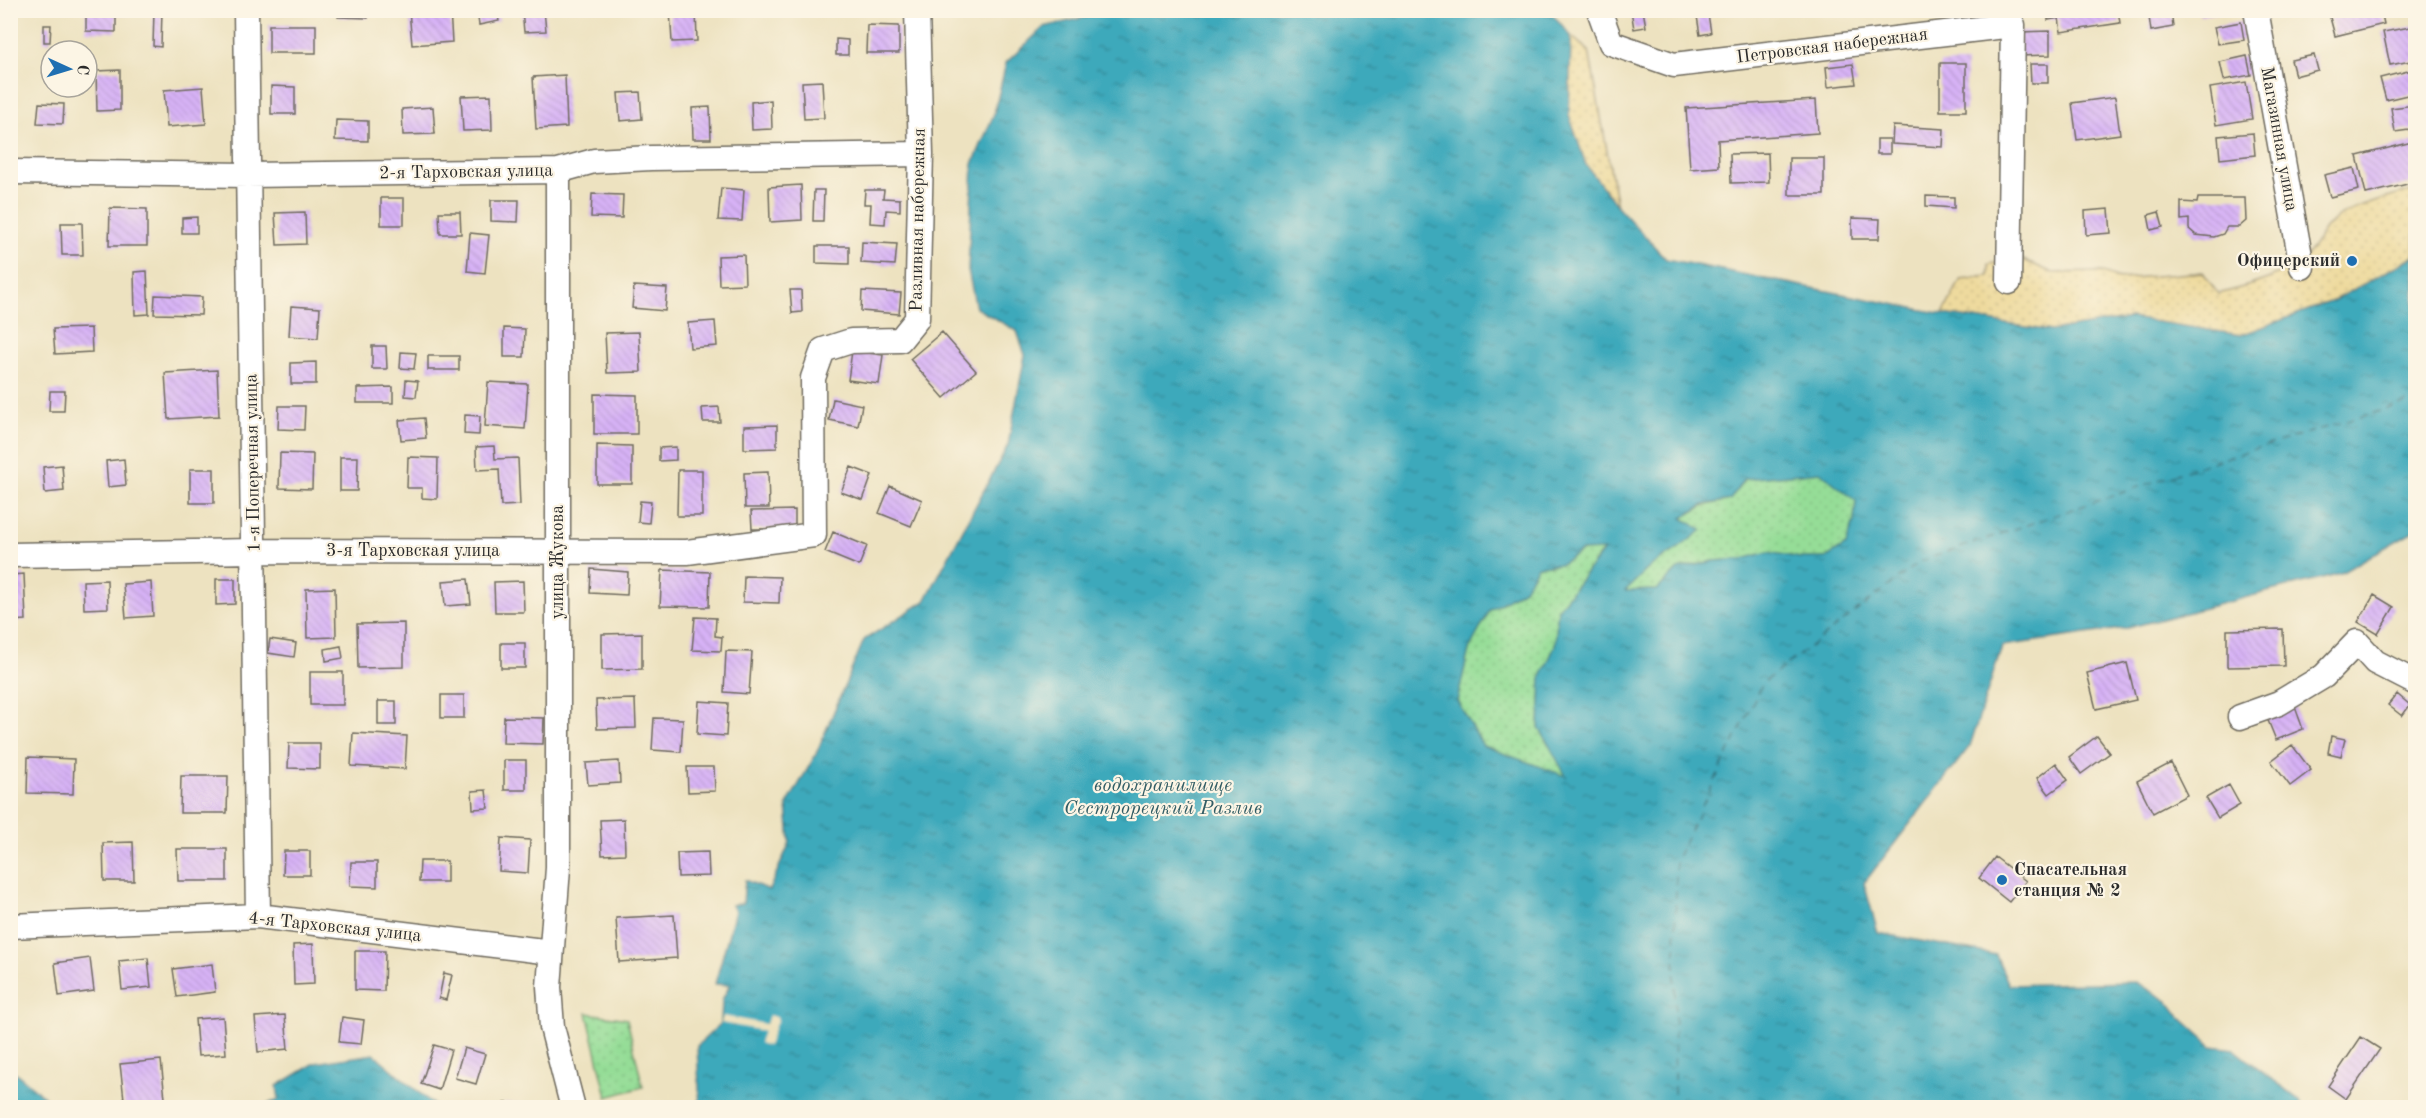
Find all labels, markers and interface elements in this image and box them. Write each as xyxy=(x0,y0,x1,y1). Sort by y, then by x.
street label: Петровская набережная xyxy=(1735,25,1929,67)
north arrow xyxy=(39,39,99,99)
text: С xyxy=(74,64,90,76)
street label: Магазинная улица xyxy=(2257,65,2301,213)
street label: Разливная набережная xyxy=(907,128,929,312)
street label: 2-я Тарховская улица xyxy=(379,161,553,183)
place label: Офицерский xyxy=(2237,252,2340,271)
marker: Офицерский xyxy=(2345,254,2359,268)
street label: 1-я Поперечная улица xyxy=(242,373,264,552)
street label: улица Жукова xyxy=(549,505,567,619)
street label: 3-я Тарховская улица xyxy=(326,542,500,560)
water label: водохранилище Сестрорецкий Разлив xyxy=(1064,776,1262,819)
place label: Спасательная станция № 2 xyxy=(2014,861,2127,900)
marker: Спасательная станция № 2 xyxy=(1995,873,2009,887)
street label: 4-я Тарховская улица xyxy=(248,909,423,945)

